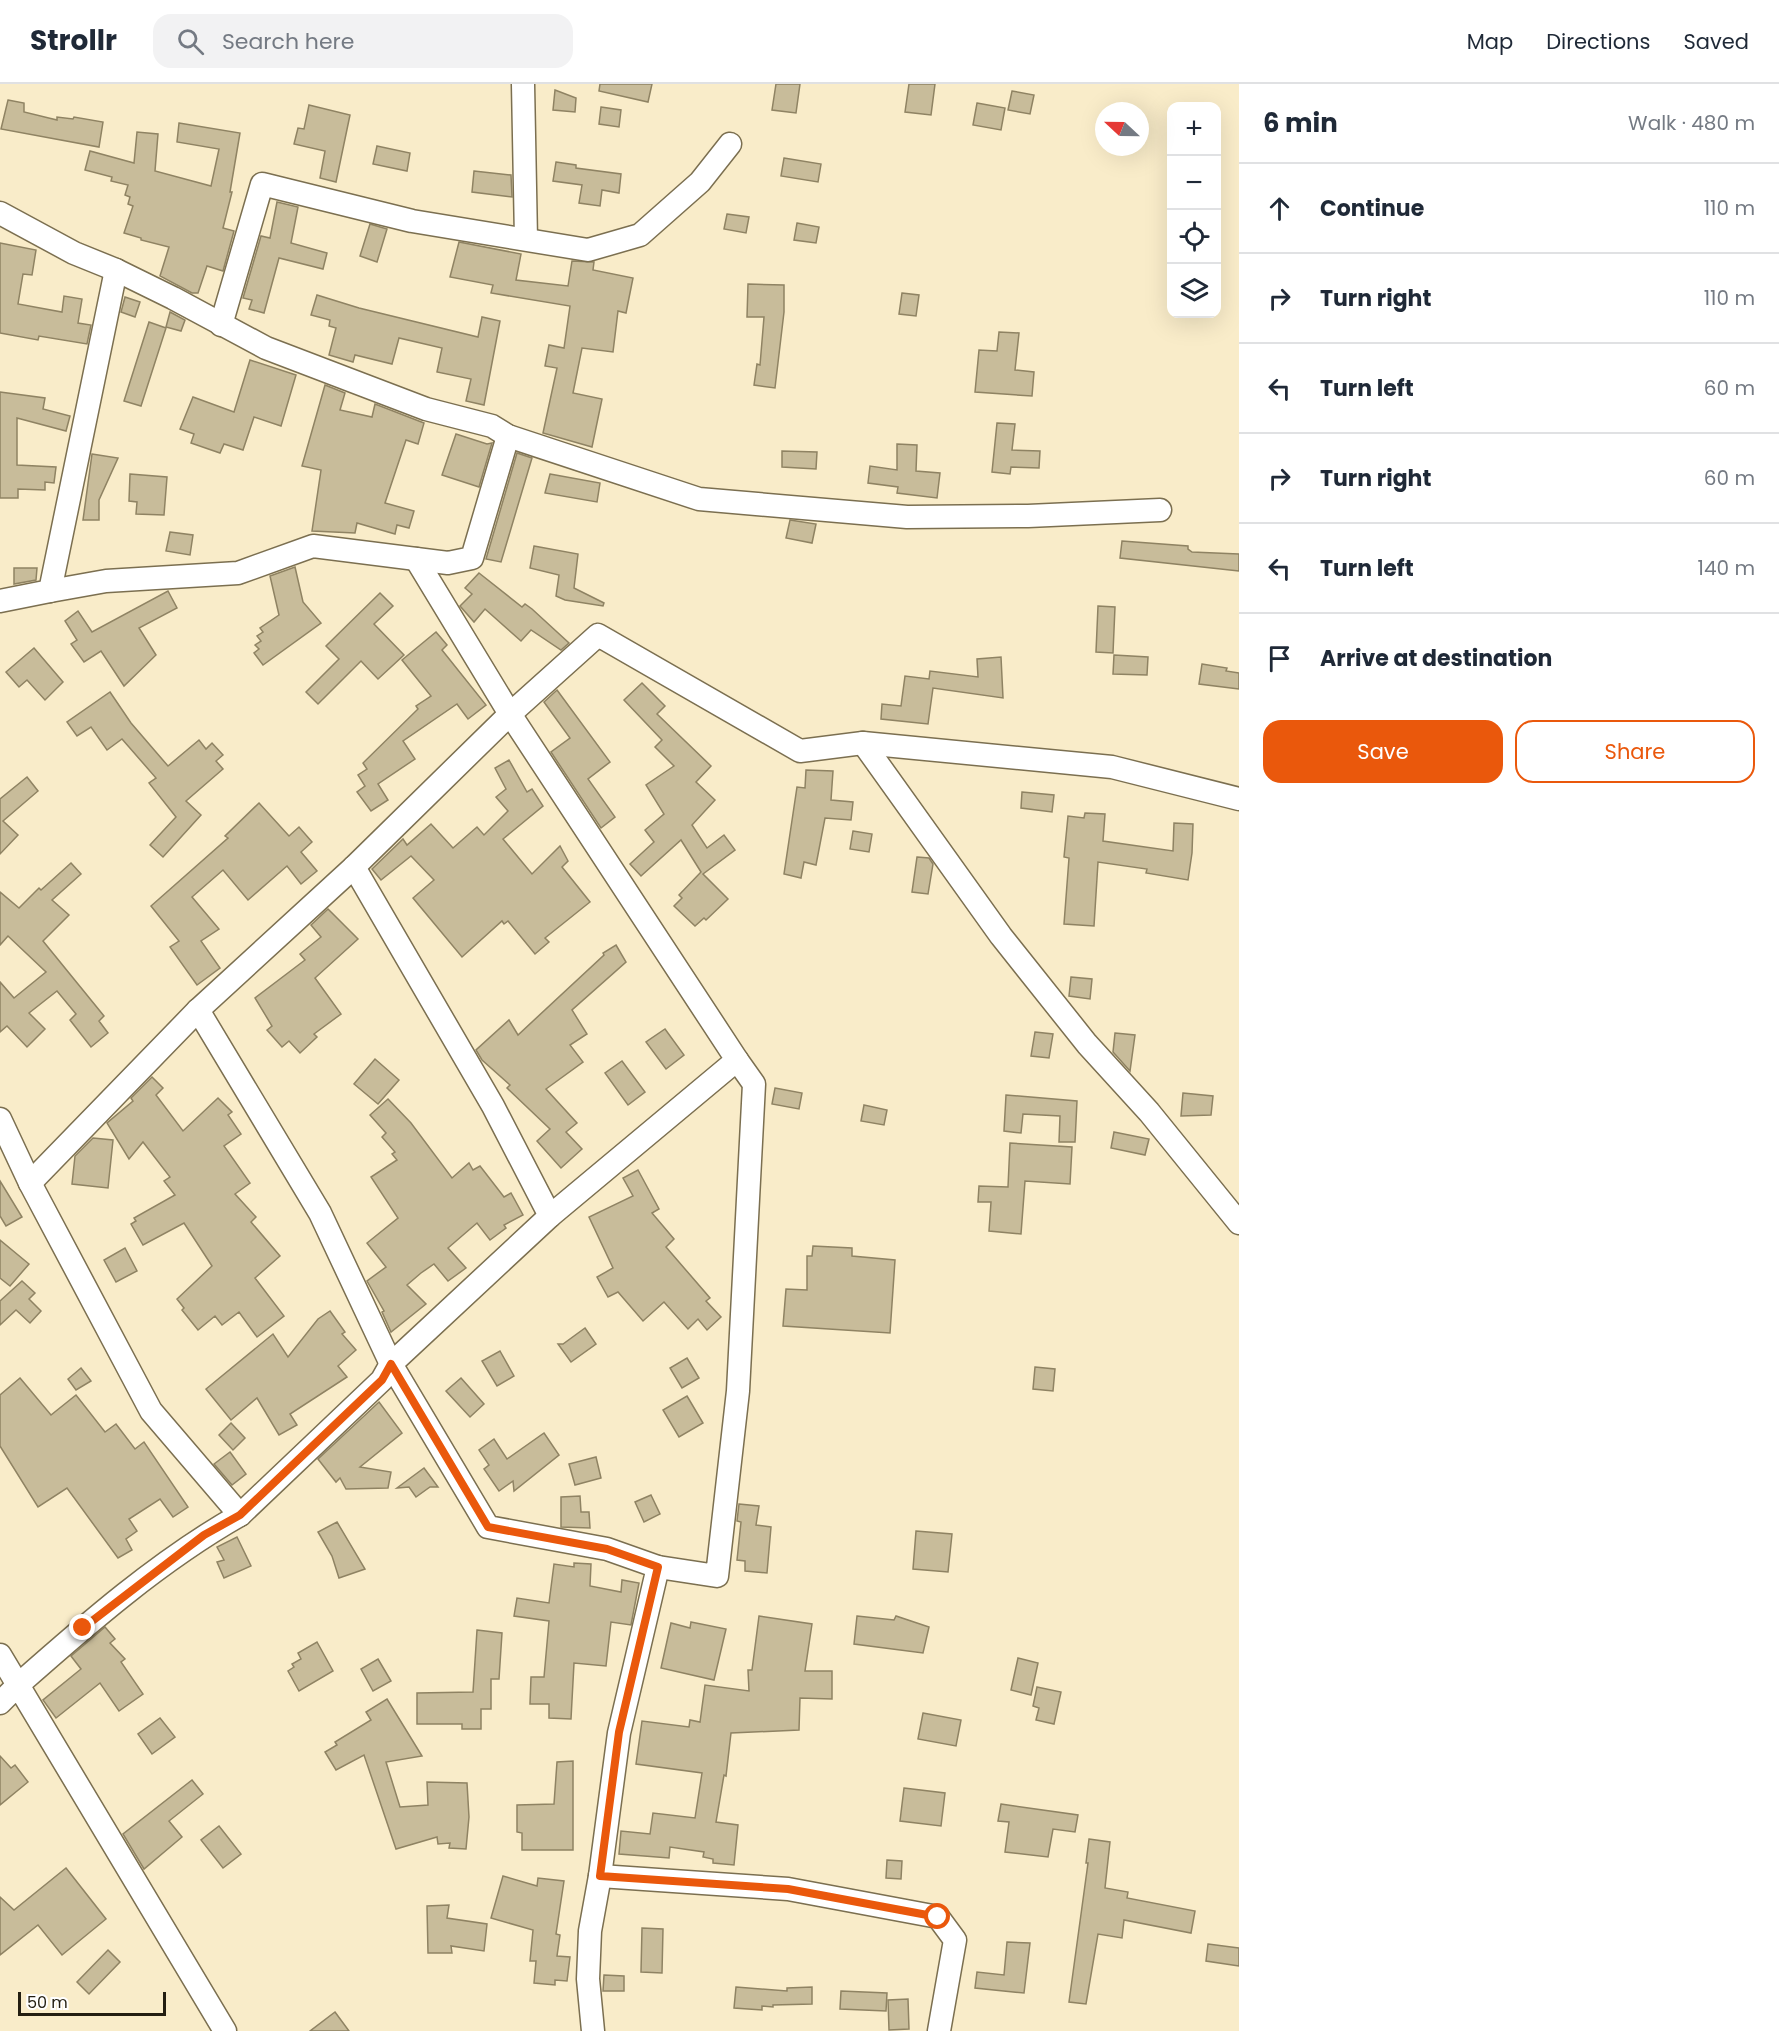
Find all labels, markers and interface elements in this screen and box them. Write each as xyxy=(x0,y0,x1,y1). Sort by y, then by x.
search box xyxy=(153,14,573,68)
text: Strollr xyxy=(30,21,117,60)
icon: search xyxy=(174,25,207,58)
text: Search here xyxy=(222,26,354,57)
text: Map xyxy=(1467,27,1513,56)
text: Directions xyxy=(1546,27,1650,56)
text: Saved xyxy=(1683,27,1749,56)
north arrow xyxy=(1095,102,1149,156)
map controls xyxy=(1167,102,1221,318)
button: + xyxy=(1167,102,1221,156)
text: 6 min xyxy=(1263,105,1338,141)
text: Walk · 480 m xyxy=(1628,109,1755,137)
button: − xyxy=(1167,156,1221,210)
icon: ahead xyxy=(1263,192,1296,225)
text: Continue xyxy=(1320,193,1424,224)
text: 110 m xyxy=(1704,194,1755,222)
button: locate xyxy=(1167,210,1221,264)
button: layers xyxy=(1167,264,1221,318)
icon: right xyxy=(1263,282,1296,315)
text: Turn right xyxy=(1320,283,1431,314)
text: 110 m xyxy=(1704,284,1755,312)
icon: left xyxy=(1263,372,1296,405)
text: Turn left xyxy=(1320,373,1414,404)
text: 60 m xyxy=(1704,374,1755,402)
icon: right xyxy=(1263,462,1296,495)
text: Turn right xyxy=(1320,463,1431,494)
text: 60 m xyxy=(1704,464,1755,492)
icon: left xyxy=(1263,552,1296,585)
text: Turn left xyxy=(1320,553,1414,584)
text: 140 m xyxy=(1698,554,1755,582)
icon: arrive xyxy=(1263,642,1296,675)
text: Arrive at destination xyxy=(1320,643,1552,674)
button: Save xyxy=(1263,720,1503,783)
button: Share xyxy=(1515,720,1755,783)
route end xyxy=(69,1614,95,1640)
route start xyxy=(924,1903,950,1929)
scale bar xyxy=(18,1989,166,2016)
text: 50 m xyxy=(27,1991,68,2014)

